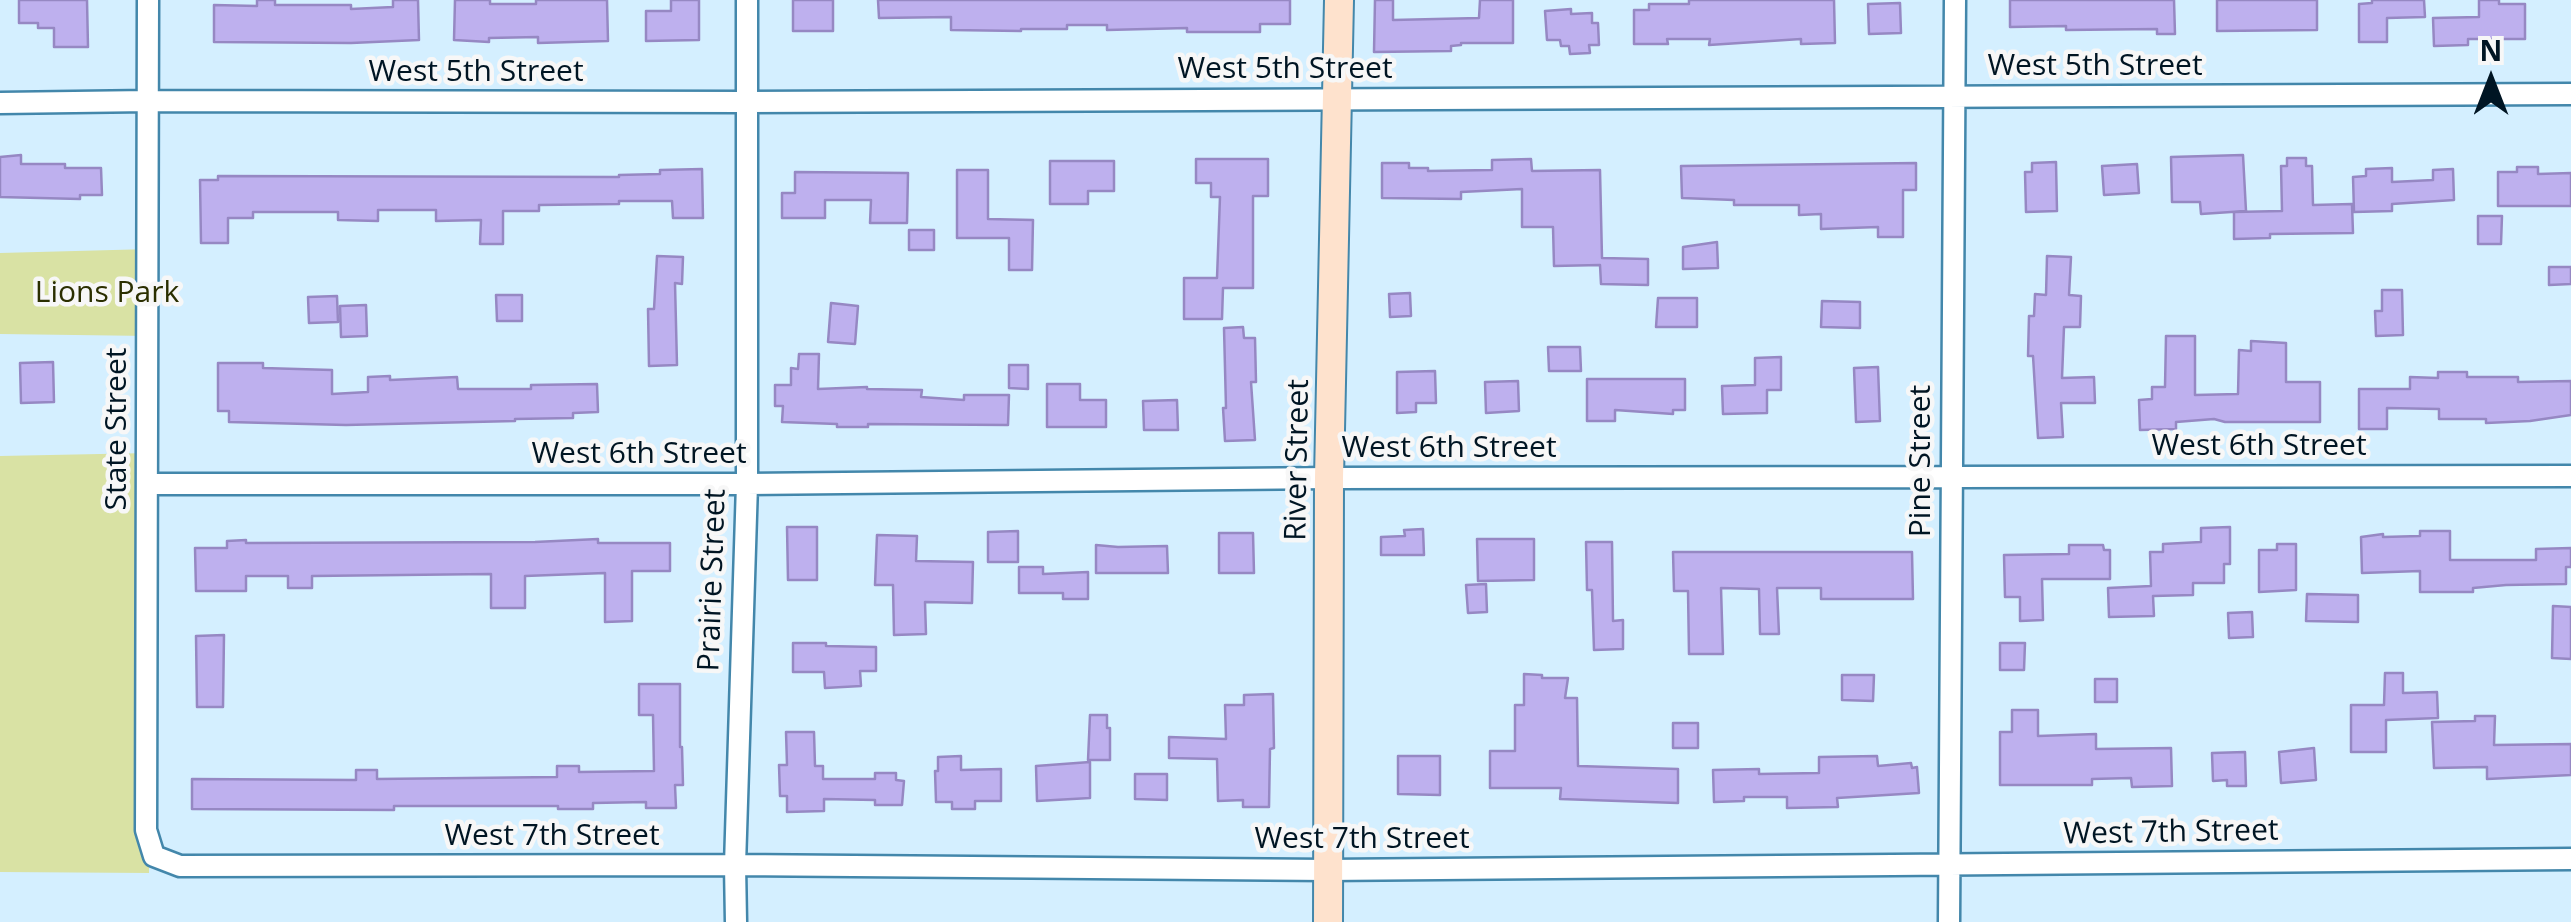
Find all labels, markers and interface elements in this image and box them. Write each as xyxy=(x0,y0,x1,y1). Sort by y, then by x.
north arrow xyxy=(2441,30,2541,130)
text: N xyxy=(2480,31,2502,69)
street label: West 5th Street xyxy=(1987,48,2203,84)
street label: West 5th Street xyxy=(1177,51,1393,87)
street label: West 5th Street xyxy=(368,54,584,90)
park label: Lions Park xyxy=(35,275,179,311)
street label: State Street xyxy=(99,348,135,510)
street label: River Street xyxy=(1279,379,1317,541)
street label: Pine Street xyxy=(1903,385,1939,537)
street label: West 6th Street xyxy=(2151,428,2367,464)
street label: West 6th Street xyxy=(1341,430,1557,466)
street label: West 6th Street xyxy=(531,436,747,472)
street label: Prairie Street xyxy=(692,488,734,672)
street label: West 7th Street xyxy=(2063,813,2279,853)
street label: West 7th Street xyxy=(444,818,660,854)
street label: West 7th Street xyxy=(1254,821,1470,857)

